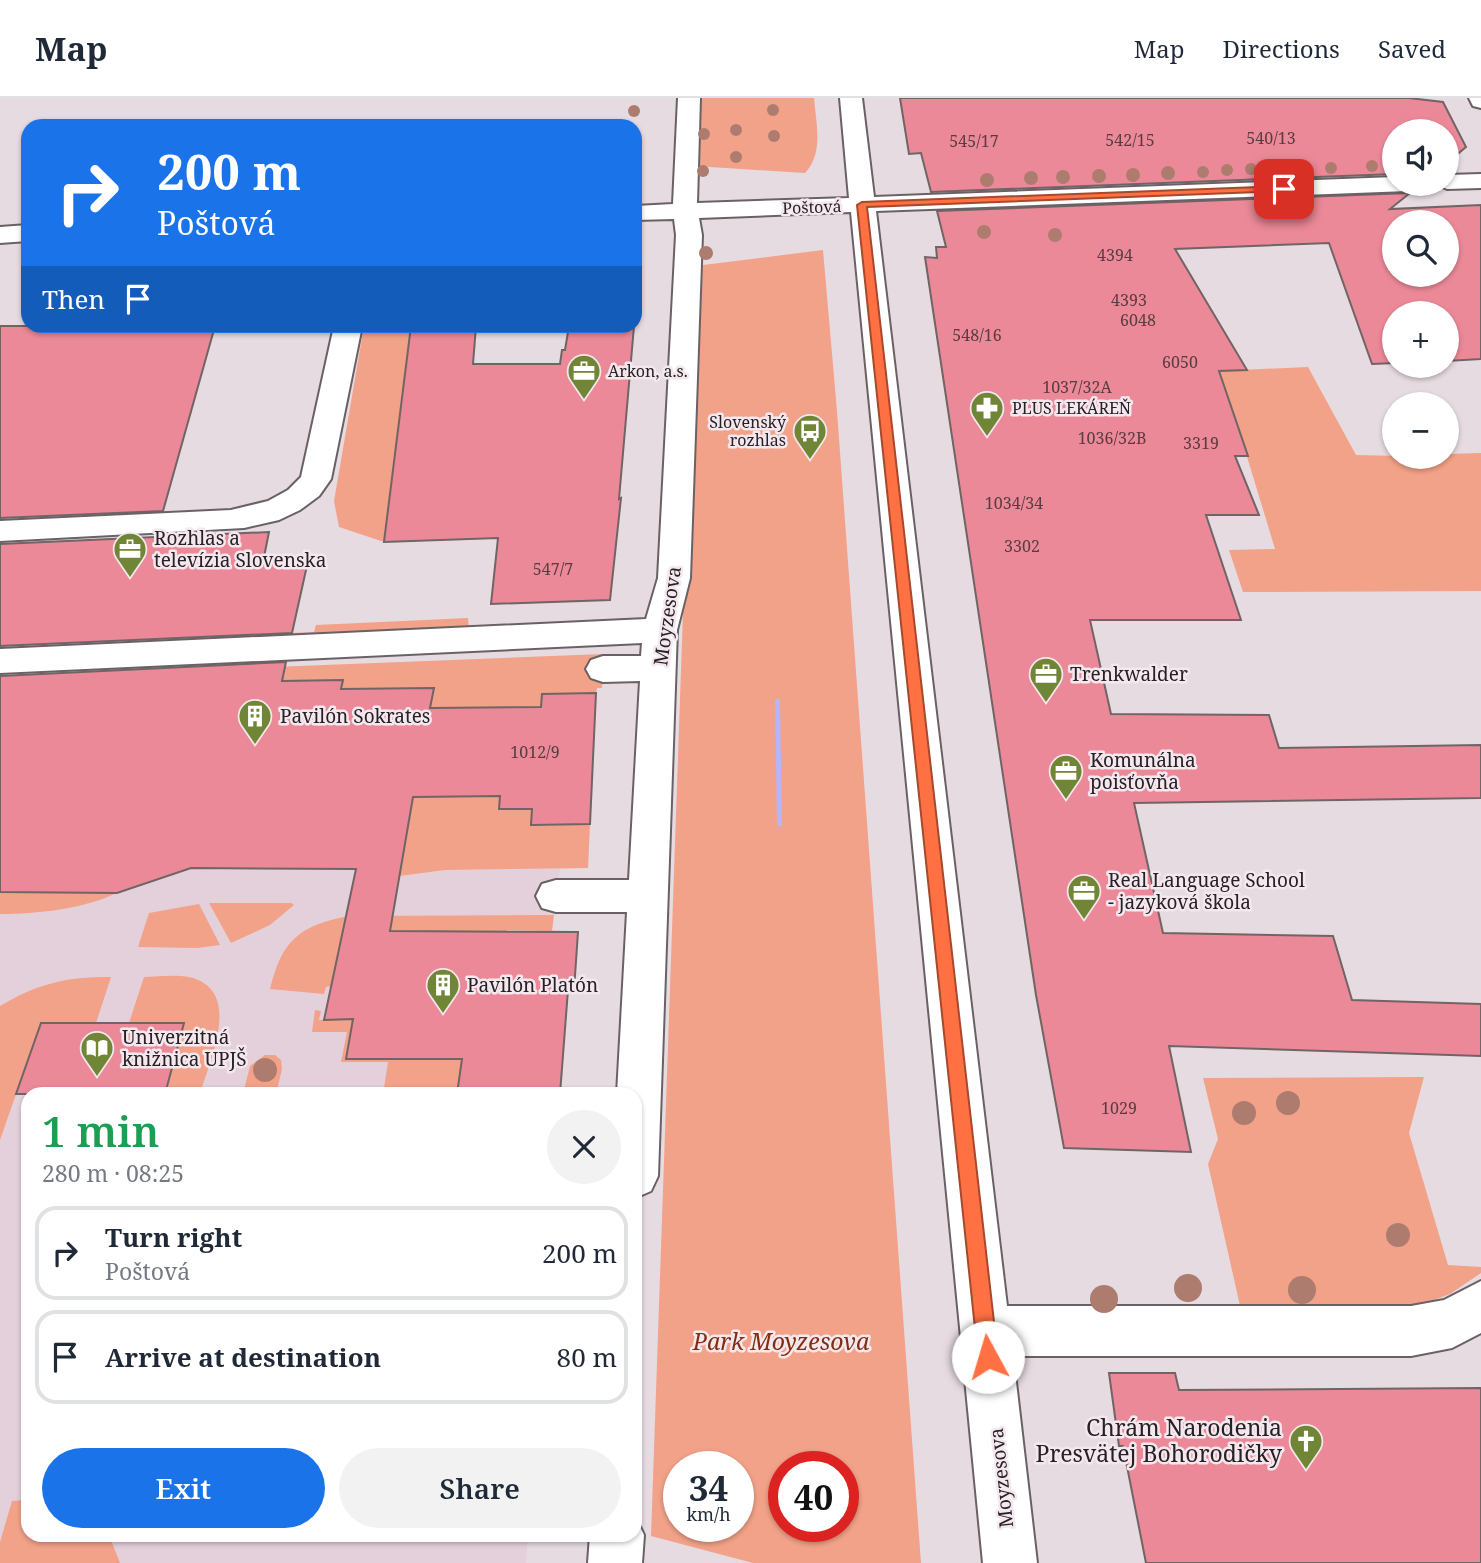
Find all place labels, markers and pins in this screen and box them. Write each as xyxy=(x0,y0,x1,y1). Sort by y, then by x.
pin xyxy=(1254,159,1314,219)
office icon: Arkon, a.s. xyxy=(565,352,603,401)
place label: Arkon, a.s. xyxy=(608,360,688,382)
pharmacy icon: PLUS LEKÁREŇ xyxy=(968,389,1006,438)
place label: PLUS LEKÁREŇ xyxy=(1012,397,1131,419)
place label: Slovenský rozhlas xyxy=(709,411,787,451)
bus stop icon: Slovenský rozhlas xyxy=(791,412,829,461)
place label: Rozhlas a televízia Slovenska xyxy=(154,525,326,573)
office icon: Rozhlas a televízia Slovenska xyxy=(111,530,149,579)
office icon: Trenkwalder xyxy=(1027,655,1065,704)
place label: Trenkwalder xyxy=(1070,661,1188,687)
building icon: Pavilón Sokrates xyxy=(236,697,274,746)
place label: Pavilón Sokrates xyxy=(280,703,430,729)
place label: Komunálna poisťovňa xyxy=(1090,747,1196,795)
office icon: Komunálna poisťovňa xyxy=(1047,752,1085,801)
place label: Real Language School - jazyková škola xyxy=(1108,867,1305,915)
office icon: Real Language School - jazyková škola xyxy=(1065,872,1103,921)
building icon: Pavilón Platón xyxy=(424,966,462,1015)
place label: Pavilón Platón xyxy=(467,972,598,998)
place label: Univerzitná knižnica UPJŠ xyxy=(122,1024,247,1072)
library icon: Univerzitná knižnica UPJŠ xyxy=(78,1029,116,1078)
place label: Chrám Narodenia Presvätej Bohorodičky xyxy=(1036,1411,1282,1469)
church icon: Chrám Narodenia Presvätej Bohorodičky xyxy=(1287,1422,1325,1471)

